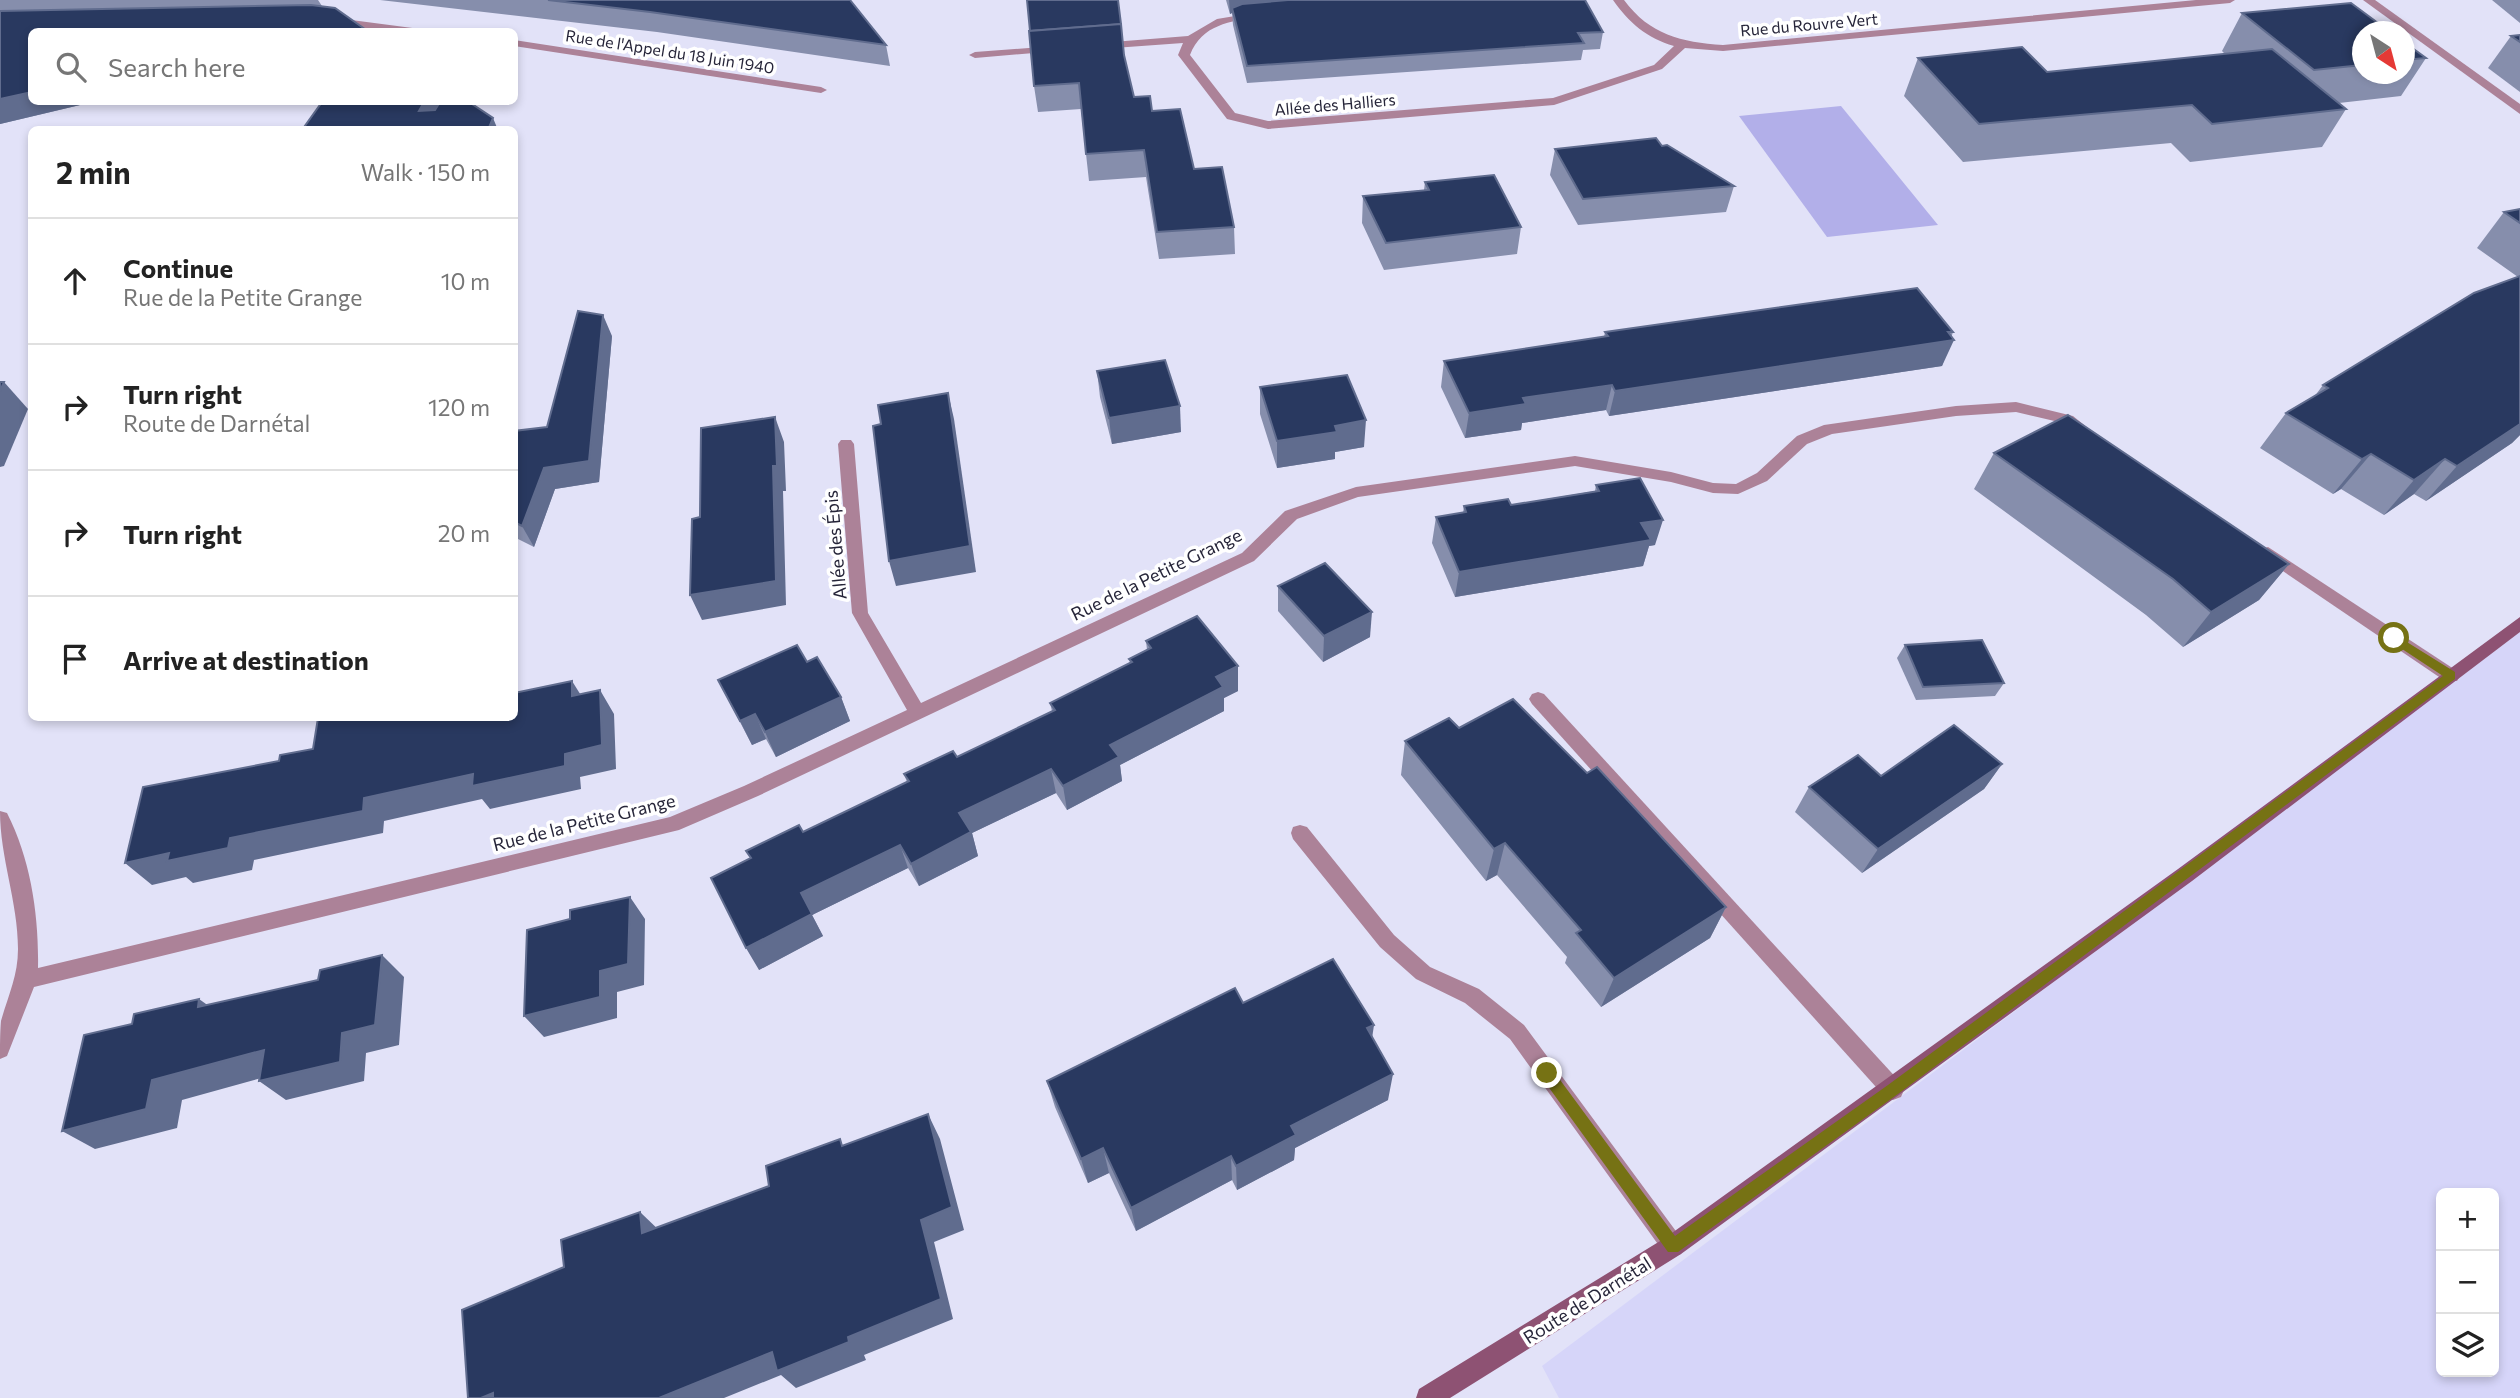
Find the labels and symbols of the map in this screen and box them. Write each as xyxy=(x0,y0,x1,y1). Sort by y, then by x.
street label: Rue du Rouvre Vert xyxy=(1739,8,1879,39)
north arrow xyxy=(2352,21,2415,84)
street label: Rue de l'Appel du 18 Juin 1940 xyxy=(564,25,776,77)
street label: Allée des Halliers xyxy=(1274,89,1396,119)
street label: Allée des Épis xyxy=(819,489,851,601)
street label: Rue de la Petite Grange xyxy=(1067,523,1245,625)
route start xyxy=(2378,622,2409,653)
street label: Rue de la Petite Grange xyxy=(490,789,678,855)
route end xyxy=(1531,1057,1562,1088)
street label: Route de Darnétal xyxy=(1519,1252,1655,1348)

